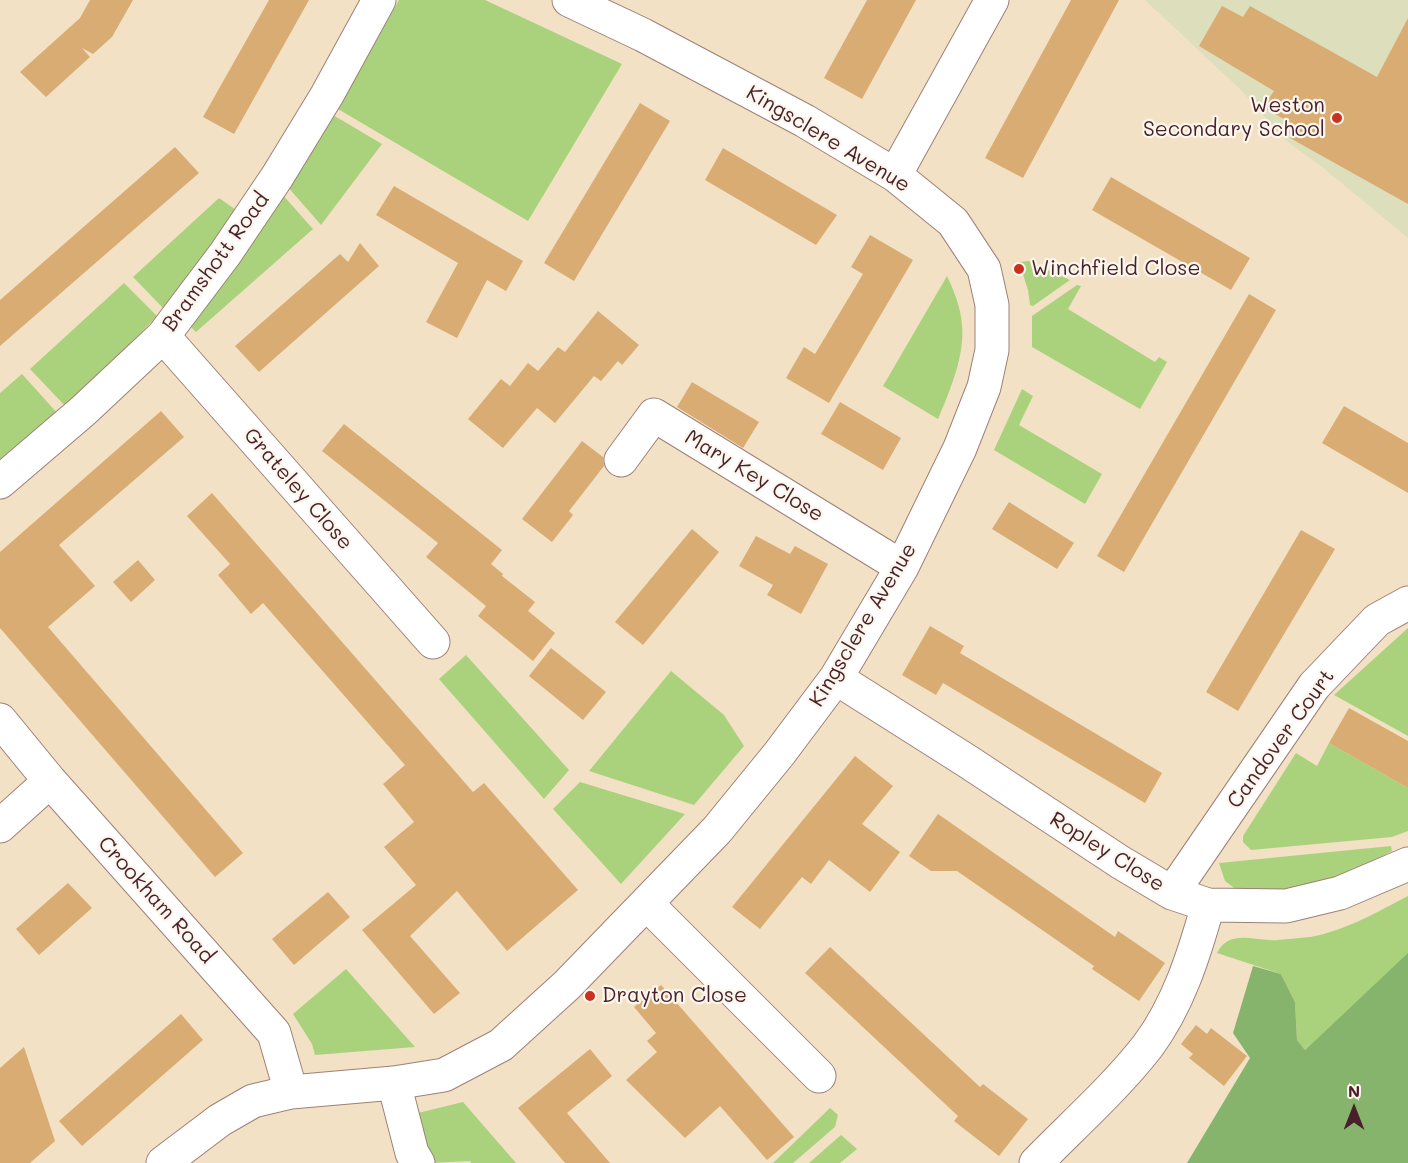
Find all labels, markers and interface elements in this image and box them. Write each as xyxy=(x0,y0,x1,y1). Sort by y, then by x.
street label: Kingsclere Avenue xyxy=(741,80,915,198)
place label: Weston Secondary School xyxy=(1143,93,1325,143)
marker: Weston Secondary School xyxy=(1330,111,1344,125)
street label: Bramshott Road xyxy=(157,188,275,336)
place label: Winchfield Close xyxy=(1031,256,1201,282)
marker: Winchfield Close xyxy=(1012,262,1026,276)
street label: Grateley Close xyxy=(238,423,358,555)
street label: Mary Key Close xyxy=(680,425,828,527)
street label: Kingsclere Avenue xyxy=(804,538,922,712)
street label: Candover Court xyxy=(1222,665,1340,813)
street label: Ropley Close xyxy=(1045,807,1169,897)
street label: Crookham Road xyxy=(92,831,220,969)
place label: Drayton Close xyxy=(602,983,747,1009)
marker: Drayton Close xyxy=(583,989,597,1003)
north arrow xyxy=(1324,1079,1384,1139)
text: N xyxy=(1348,1080,1360,1101)

